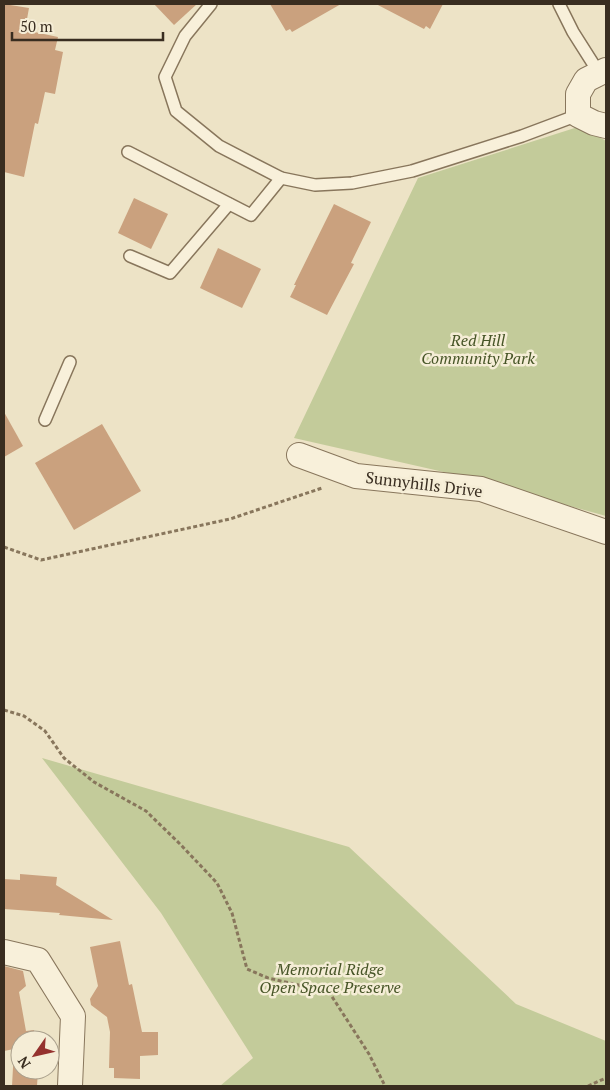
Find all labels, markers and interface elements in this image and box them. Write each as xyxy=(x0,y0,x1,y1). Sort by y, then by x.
scale bar xyxy=(12,10,164,42)
text: 50 m xyxy=(20,16,53,36)
park label: Red Hill Community Park xyxy=(421,329,535,369)
street label: Sunnyhills Drive xyxy=(364,466,484,502)
park label: Memorial Ridge Open Space Preserve xyxy=(259,958,401,998)
north arrow xyxy=(10,1030,60,1080)
text: N xyxy=(13,1053,35,1072)

